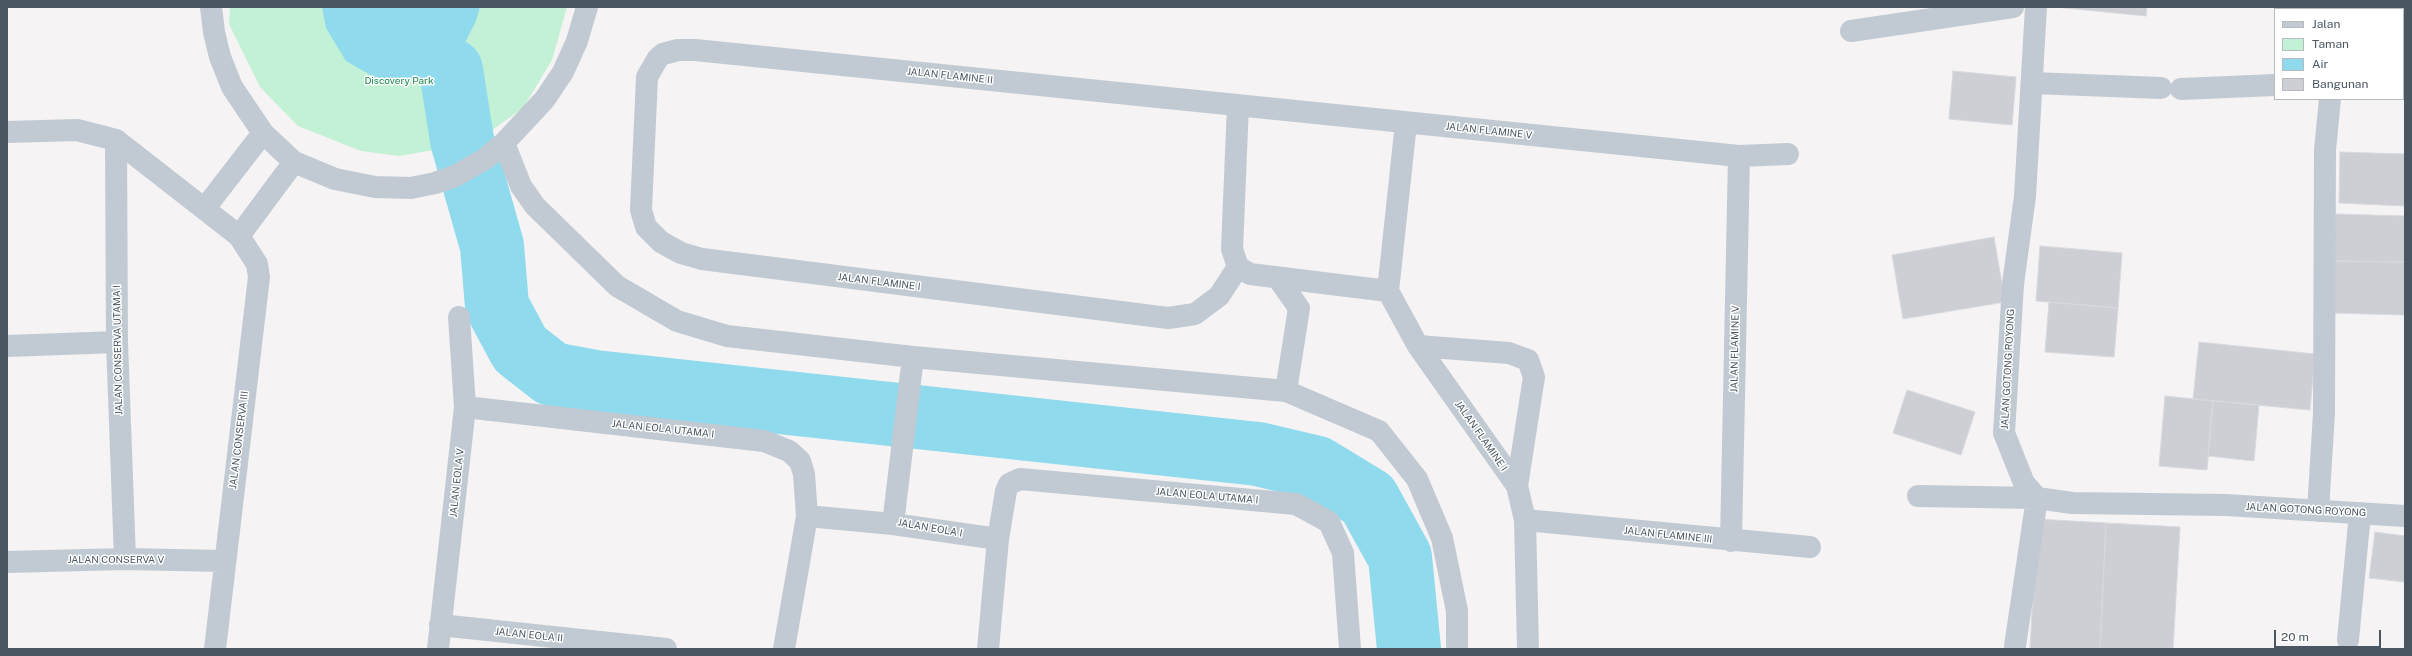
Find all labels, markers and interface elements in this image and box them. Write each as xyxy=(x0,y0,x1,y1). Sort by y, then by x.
legend xyxy=(2274,8,2404,100)
text: Jalan xyxy=(2312,17,2340,31)
text: Taman xyxy=(2312,37,2349,51)
text: Air xyxy=(2312,57,2328,71)
street label: JALAN FLAMINE II xyxy=(907,66,993,86)
park label: Discovery Park xyxy=(364,75,434,87)
text: Bangunan xyxy=(2312,77,2368,91)
street label: JALAN FLAMINE V xyxy=(1445,120,1533,142)
street label: JALAN FLAMINE I xyxy=(837,271,921,293)
street label: JALAN CONSERVA UTAMA I xyxy=(111,285,125,415)
street label: JALAN FLAMINE V xyxy=(1728,305,1742,393)
street label: JALAN GOTONG ROYONG xyxy=(1999,308,2017,430)
street label: JALAN CONSERVA III xyxy=(227,390,251,490)
street label: JALAN FLAMINE I xyxy=(1452,398,1510,474)
street label: JALAN EOLA UTAMA I xyxy=(611,418,715,440)
street label: JALAN EOLA V xyxy=(447,448,467,518)
street label: JALAN EOLA UTAMA I xyxy=(1155,486,1259,506)
street label: JALAN GOTONG ROYONG xyxy=(2245,501,2367,519)
street label: JALAN EOLA I xyxy=(897,516,963,540)
street label: JALAN FLAMINE III xyxy=(1623,524,1713,546)
street label: JALAN CONSERVA V xyxy=(68,554,164,566)
scale bar xyxy=(2276,622,2383,648)
street label: JALAN EOLA II xyxy=(494,625,564,645)
text: 20 m xyxy=(2281,630,2309,644)

